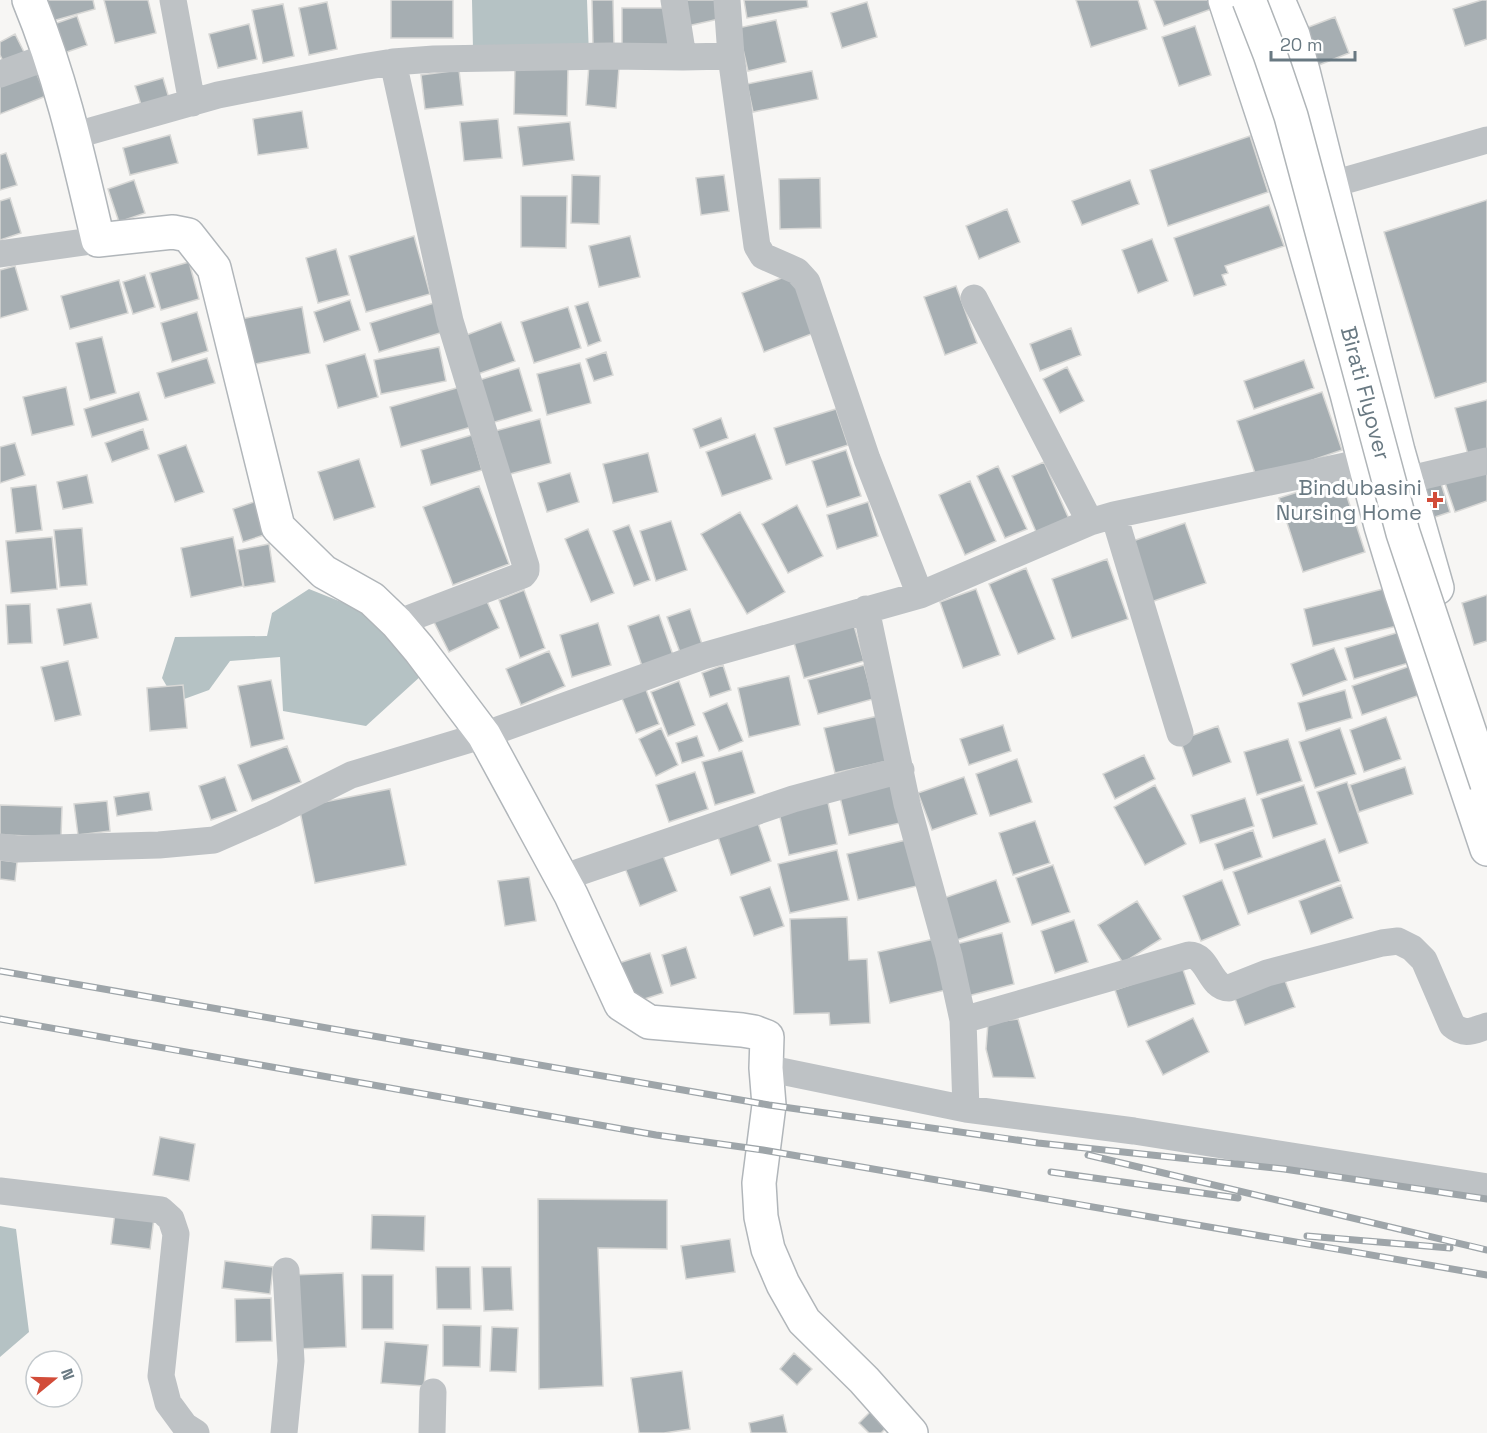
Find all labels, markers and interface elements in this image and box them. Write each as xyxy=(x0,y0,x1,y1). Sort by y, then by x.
scale bar xyxy=(1271,24,1355,62)
text: 20 m xyxy=(1280,33,1323,56)
street label: Birati Flyover xyxy=(1335,323,1397,463)
place label: Bindubasini Nursing Home xyxy=(1276,473,1422,526)
marker: Bindubasini Nursing Home xyxy=(1426,491,1444,509)
north arrow xyxy=(24,1349,84,1409)
text: N xyxy=(56,1366,79,1383)

